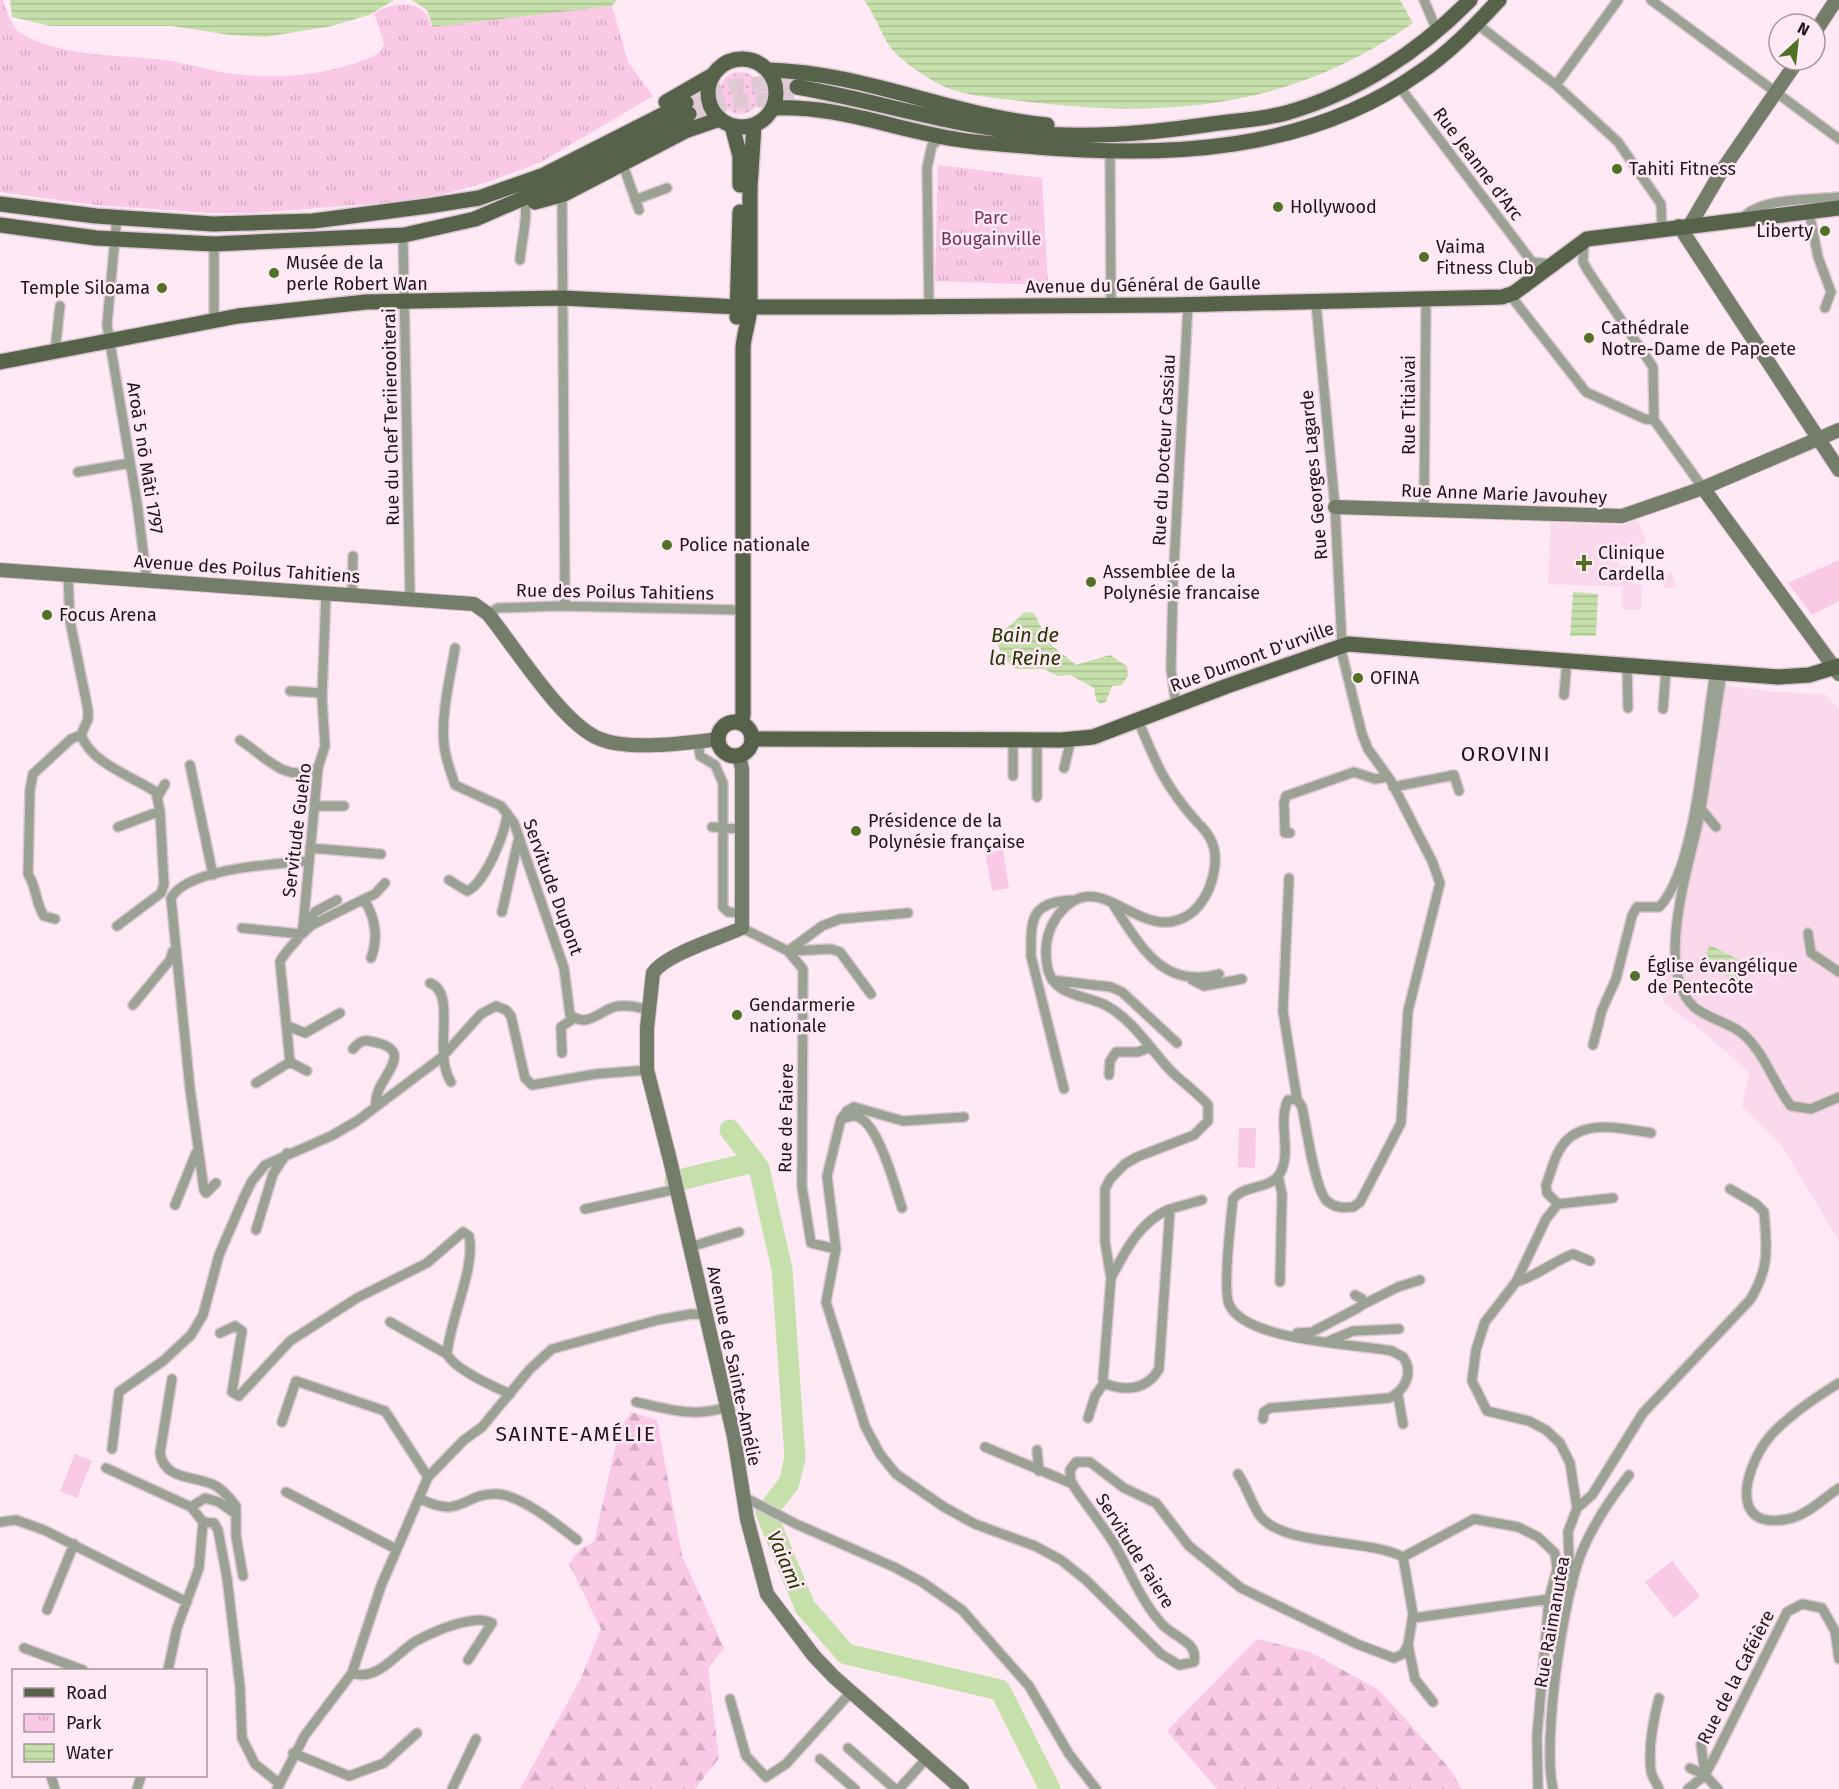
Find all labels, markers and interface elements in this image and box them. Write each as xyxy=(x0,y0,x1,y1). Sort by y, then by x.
north arrow xyxy=(1767,12,1827,72)
text: N xyxy=(1795,18,1813,40)
street label: Rue Jeanne d'Arc xyxy=(1428,103,1528,225)
place label: Tahiti Fitness xyxy=(1629,158,1736,180)
marker: Tahiti Fitness xyxy=(1610,162,1624,176)
place label: Hollywood xyxy=(1290,196,1377,218)
marker: Hollywood xyxy=(1271,200,1285,214)
park label: Parc Bougainville xyxy=(941,207,1041,250)
place label: Liberty xyxy=(1756,220,1813,242)
marker: Liberty xyxy=(1818,224,1832,238)
place label: Vaima Fitness Club xyxy=(1436,236,1534,279)
marker: Vaima Fitness Club xyxy=(1417,250,1431,264)
place label: Musée de la perle Robert Wan xyxy=(286,252,428,295)
marker: Musée de la perle Robert Wan xyxy=(267,266,281,280)
street label: Avenue du Général de Gaulle xyxy=(1025,272,1261,298)
place label: Temple Siloama xyxy=(21,277,150,299)
marker: Temple Siloama xyxy=(155,281,169,295)
street label: Rue du Chef Teriierooiterai xyxy=(378,308,404,526)
place label: Cathédrale Notre-Dame de Papeete xyxy=(1601,317,1796,360)
marker: Cathédrale Notre-Dame de Papeete xyxy=(1582,331,1596,345)
street label: Rue du Docteur Cassiau xyxy=(1148,353,1180,547)
street label: Rue Titiaivai xyxy=(1398,355,1420,455)
street label: Aroā 5 nō Māti 1797 xyxy=(122,380,168,536)
street label: Rue Georges Lagarde xyxy=(1296,389,1332,561)
street label: Rue Anne Marie Javouhey xyxy=(1401,479,1608,509)
place label: Police nationale xyxy=(679,534,810,556)
marker: Police nationale xyxy=(660,538,674,552)
place label: Clinique Cardella xyxy=(1598,542,1665,585)
street label: Avenue des Poilus Tahitiens xyxy=(133,550,361,588)
marker: Clinique Cardella xyxy=(1575,554,1593,572)
place label: Assemblée de la Polynésie francaise xyxy=(1103,561,1260,604)
marker: Assemblée de la Polynésie francaise xyxy=(1084,575,1098,589)
street label: Rue des Poilus Tahitiens xyxy=(516,579,714,605)
place label: Focus Arena xyxy=(59,604,157,626)
marker: Focus Arena xyxy=(40,608,54,622)
street label: Rue Dumont D'urville xyxy=(1167,617,1337,697)
water label: Bain de la Reine xyxy=(989,623,1061,670)
place label: OFINA xyxy=(1370,667,1420,689)
marker: OFINA xyxy=(1351,671,1365,685)
district label: OROVINI xyxy=(1461,741,1551,767)
street label: Servitude Gueho xyxy=(278,761,316,899)
place label: Présidence de la Polynésie française xyxy=(868,810,1025,853)
street label: Servitude Dupont xyxy=(518,816,588,958)
marker: Présidence de la Polynésie française xyxy=(849,824,863,838)
place label: Église évangélique de Pentecôte xyxy=(1647,954,1798,998)
marker: Église évangélique de Pentecôte xyxy=(1628,969,1642,983)
place label: Gendarmerie nationale xyxy=(749,994,855,1037)
marker: Gendarmerie nationale xyxy=(730,1008,744,1022)
street label: Rue de Faiere xyxy=(774,1063,798,1173)
street label: Avenue de Sainte-Amélie xyxy=(702,1264,766,1468)
district label: SAINTE-AMÉLIE xyxy=(496,1421,656,1447)
street label: Servitude Faiere xyxy=(1091,1489,1179,1613)
water label: Vaiami xyxy=(762,1527,808,1593)
street label: Rue Raimanutea xyxy=(1530,1554,1574,1690)
street label: Rue de la Caféière xyxy=(1693,1606,1779,1748)
legend xyxy=(12,1669,207,1777)
text: Road xyxy=(66,1682,108,1704)
text: Park xyxy=(66,1712,102,1734)
text: Water xyxy=(66,1742,113,1764)

